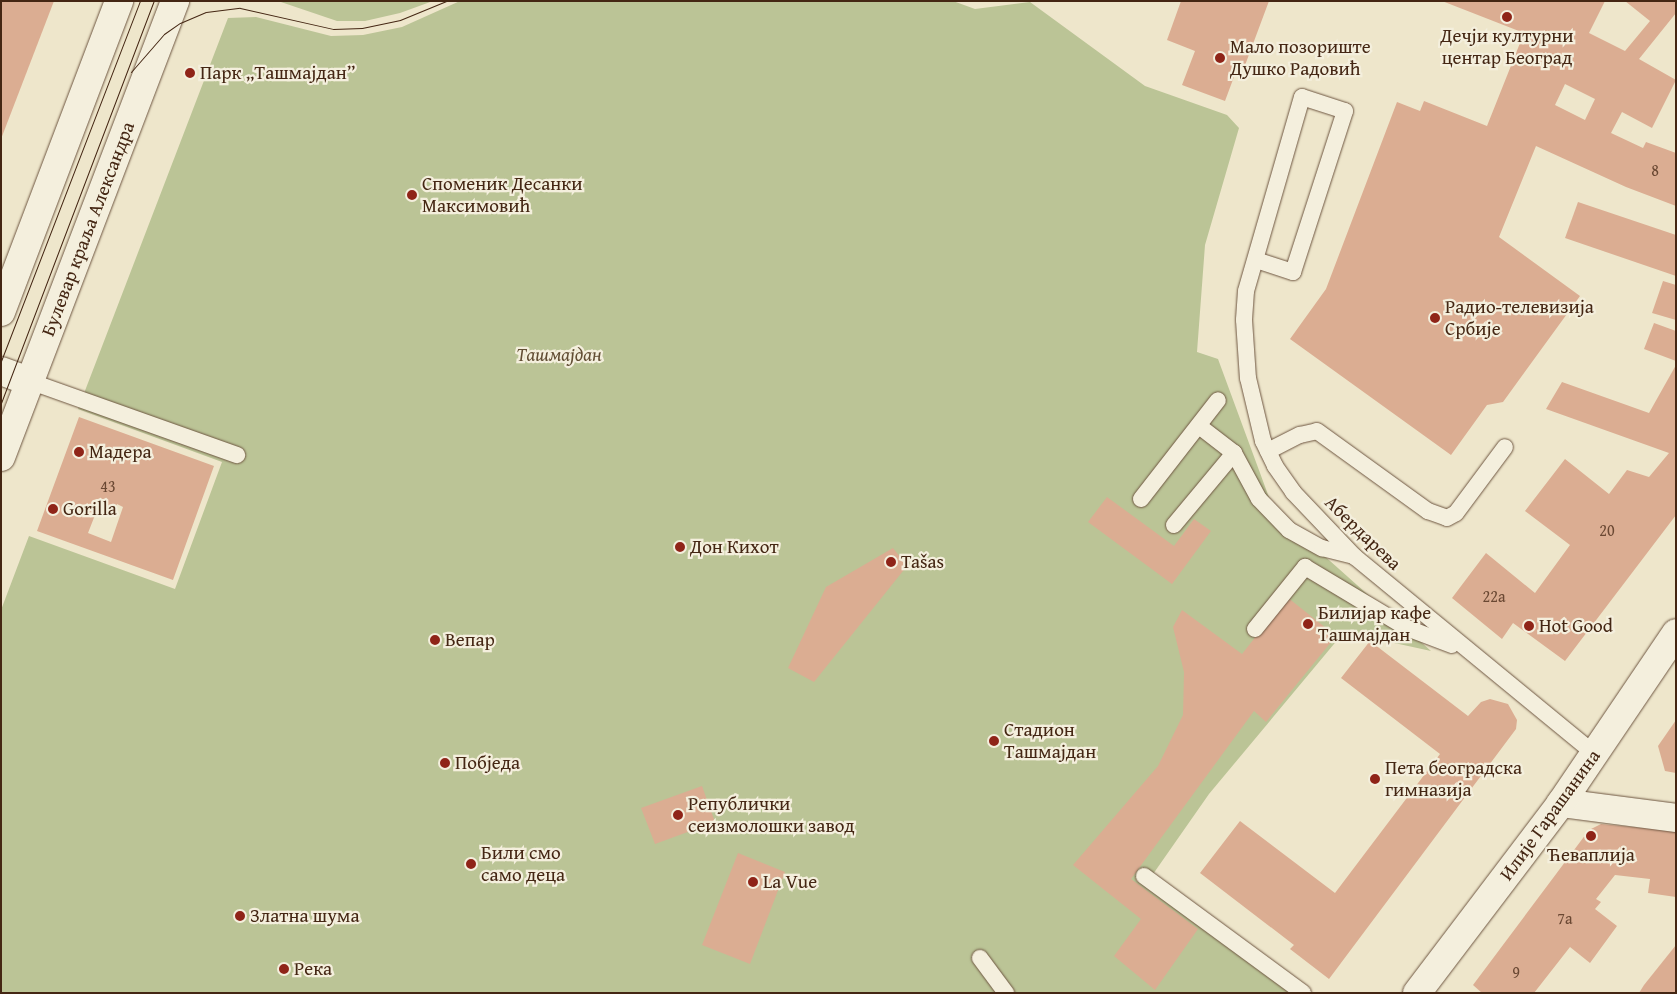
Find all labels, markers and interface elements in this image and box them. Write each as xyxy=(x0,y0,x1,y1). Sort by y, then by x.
marker: Дечји културни центар Београд xyxy=(1501,11,1513,23)
place label: Дечји културни центар Београд xyxy=(1440,25,1574,69)
place label: Мало позориште Душко Радовић xyxy=(1230,36,1371,80)
marker: Мало позориште Душко Радовић xyxy=(1214,52,1226,64)
place label: Парк „Ташмајдан” xyxy=(200,62,355,84)
marker: Парк „Ташмајдан” xyxy=(184,67,196,79)
street label: Булевар краља Александра xyxy=(37,118,139,340)
house number: 8 xyxy=(1651,160,1659,180)
place label: Споменик Десанки Максимовић xyxy=(422,173,582,217)
marker: Споменик Десанки Максимовић xyxy=(406,189,418,201)
place label: Радио-телевизија Србије xyxy=(1445,296,1594,340)
marker: Радио-телевизија Србије xyxy=(1429,312,1441,324)
park label: Ташмајдан xyxy=(516,344,602,366)
place label: Мадера xyxy=(89,441,152,463)
marker: Мадера xyxy=(73,446,85,458)
house number: 43 xyxy=(100,476,116,496)
street label: Абердарева xyxy=(1320,491,1406,575)
place label: Gorilla xyxy=(63,498,117,520)
marker: Gorilla xyxy=(47,503,59,515)
house number: 20 xyxy=(1599,520,1615,540)
place label: Дон Кихот xyxy=(690,536,779,558)
marker: Дон Кихот xyxy=(674,541,686,553)
place label: Tašas xyxy=(901,551,944,573)
marker: Tašas xyxy=(885,556,897,568)
house number: 22a xyxy=(1483,586,1505,606)
place label: Билијар кафе Ташмајдан xyxy=(1318,602,1431,646)
place label: Hot Good xyxy=(1539,615,1613,637)
marker: Билијар кафе Ташмајдан xyxy=(1302,618,1314,630)
marker: Hot Good xyxy=(1523,620,1535,632)
place label: Вепар xyxy=(445,629,495,651)
marker: Вепар xyxy=(429,634,441,646)
place label: Стадион Ташмајдан xyxy=(1004,719,1096,763)
marker: Стадион Ташмајдан xyxy=(988,735,1000,747)
street label: Илије Гарашанина xyxy=(1495,745,1605,885)
place label: Побједа xyxy=(455,752,520,774)
marker: Побједа xyxy=(439,757,451,769)
place label: Пета београдска гимназија xyxy=(1385,757,1522,801)
marker: Пета београдска гимназија xyxy=(1369,773,1381,785)
place label: Републички сеизмолошки завод xyxy=(688,793,855,837)
marker: Републички сеизмолошки завод xyxy=(672,809,684,821)
marker: Ћеваплија xyxy=(1585,830,1597,842)
place label: Били смо само деца xyxy=(481,842,565,886)
place label: Ћеваплија xyxy=(1547,844,1635,866)
marker: Били смо само деца xyxy=(465,858,477,870)
place label: La Vue xyxy=(763,871,817,893)
marker: La Vue xyxy=(747,876,759,888)
place label: Златна шума xyxy=(250,905,359,927)
house number: 7a xyxy=(1557,908,1573,928)
marker: Златна шума xyxy=(234,910,246,922)
place label: Река xyxy=(294,958,332,980)
house number: 9 xyxy=(1512,962,1520,982)
marker: Река xyxy=(278,963,290,975)

